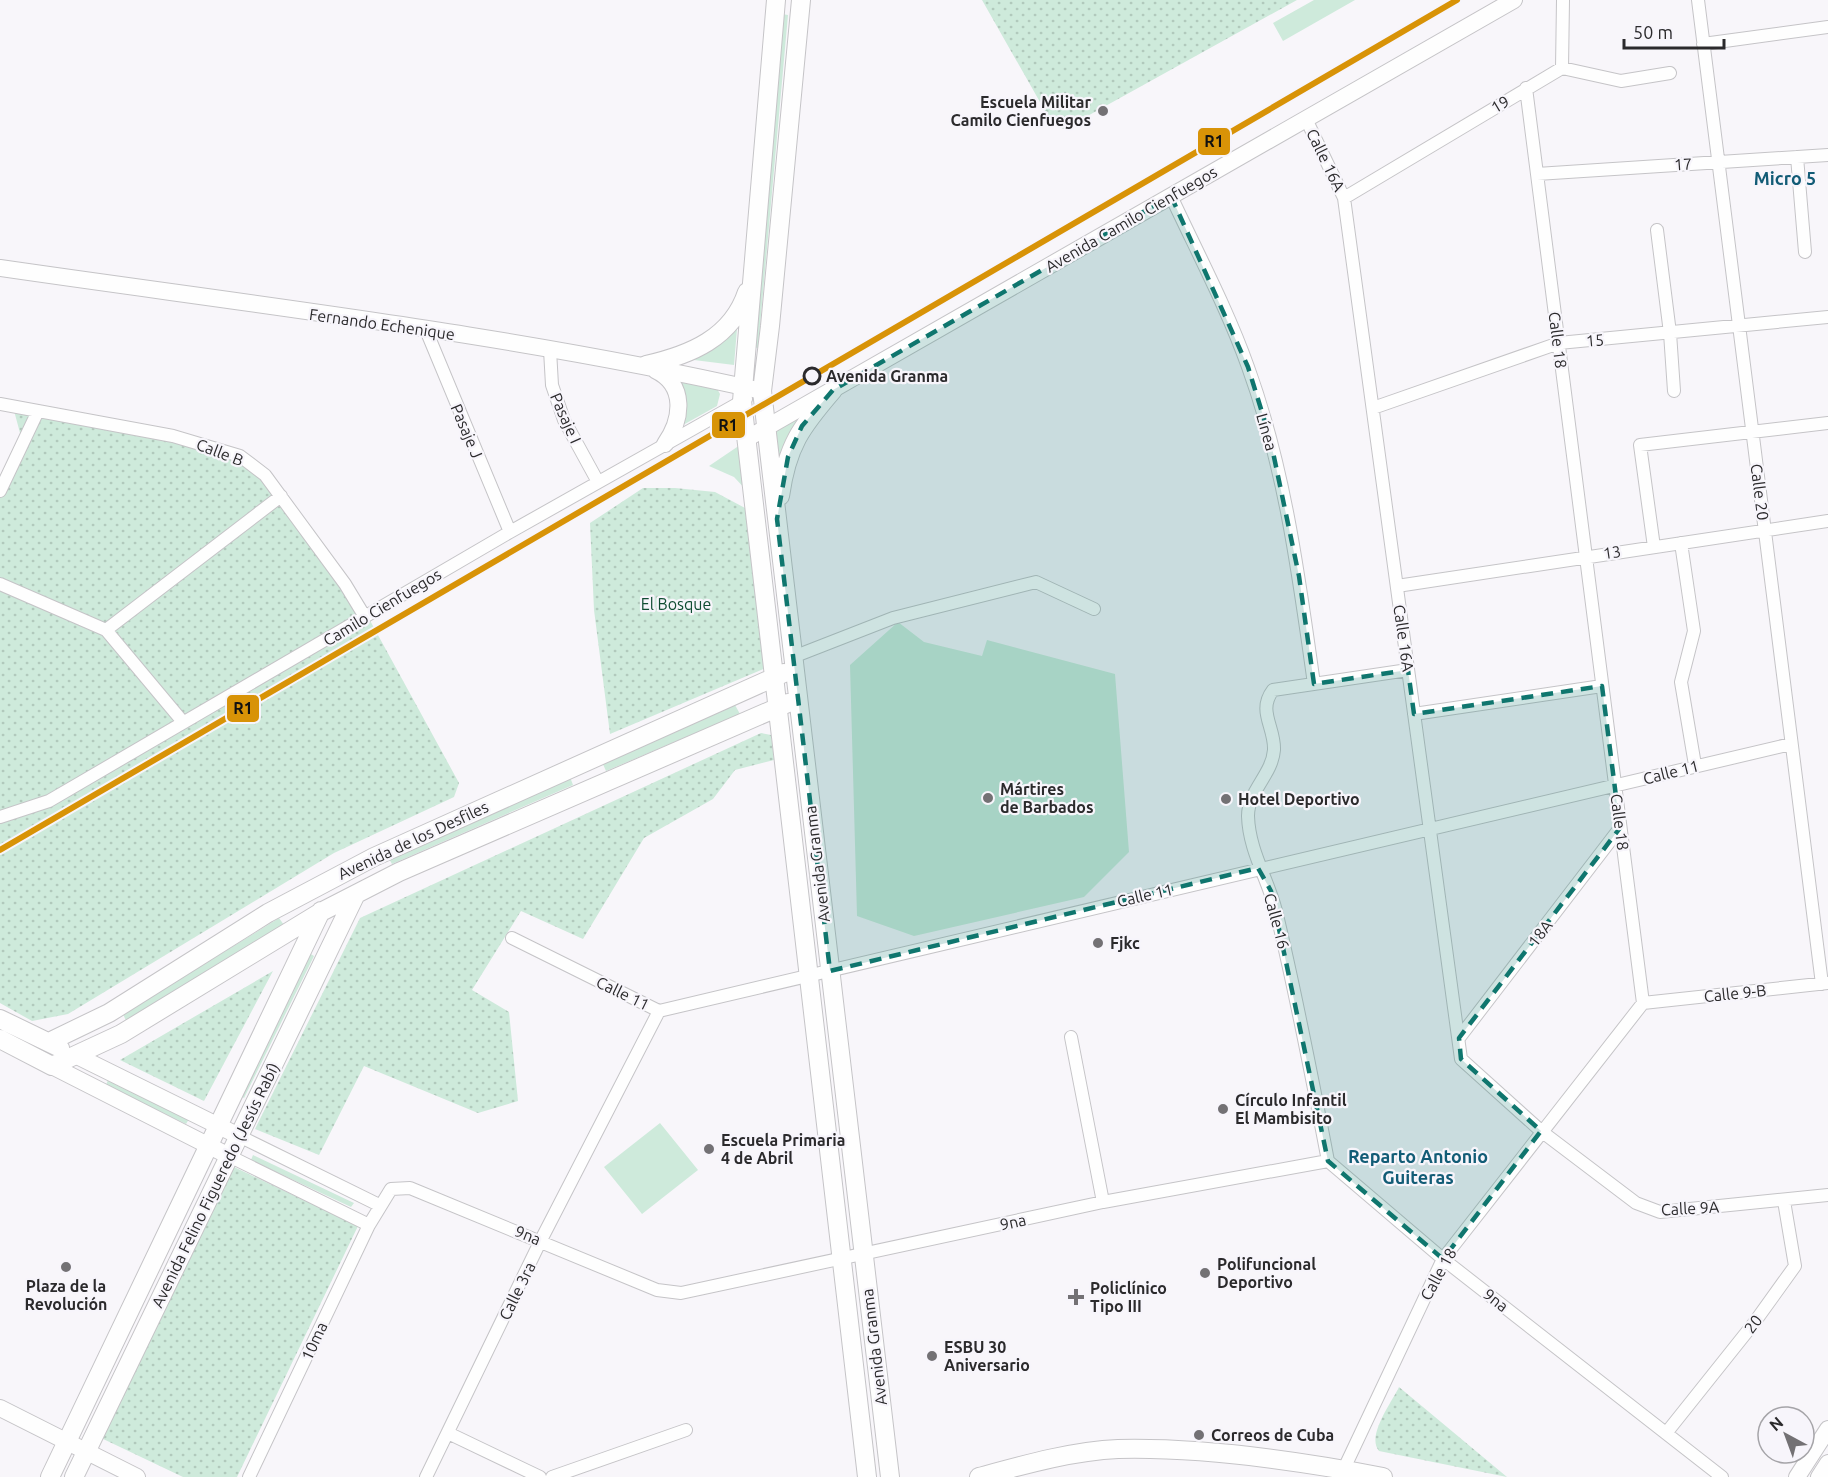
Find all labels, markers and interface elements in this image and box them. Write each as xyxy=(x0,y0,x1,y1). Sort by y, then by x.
scale bar xyxy=(1624,12,1724,50)
text: 50 m xyxy=(1633,22,1673,42)
street label: 19 xyxy=(1488,92,1512,116)
place label: Escuela Militar Camilo Cienfuegos xyxy=(950,93,1091,129)
marker: Escuela Militar Camilo Cienfuegos xyxy=(1096,104,1110,118)
street label: Calle 16A xyxy=(1303,126,1349,195)
line badge: R1 xyxy=(1197,127,1231,156)
text: R1 xyxy=(1204,132,1224,150)
street label: 17 xyxy=(1673,154,1693,174)
street label: Avenida Camilo Cienfuegos xyxy=(1042,162,1220,276)
district label: Micro 5 xyxy=(1754,168,1816,188)
street label: Fernando Echenique xyxy=(308,305,456,343)
street label: Calle 18 xyxy=(1546,311,1570,369)
street label: 15 xyxy=(1585,330,1605,350)
marker: Avenida Granma xyxy=(803,367,821,385)
place label: Avenida Granma xyxy=(826,367,948,385)
street label: Pasaje I xyxy=(547,390,585,446)
street label: Pasaje J xyxy=(448,401,486,461)
line badge: R1 xyxy=(711,411,746,439)
street label: Línea xyxy=(1253,411,1281,453)
text: R1 xyxy=(718,416,738,434)
street label: Calle B xyxy=(194,435,246,469)
street label: Calle 20 xyxy=(1748,463,1772,521)
street label: 13 xyxy=(1602,542,1622,562)
street label: Camilo Cienfuegos xyxy=(320,565,444,649)
park label: El Bosque xyxy=(641,595,711,613)
street label: Calle 16A xyxy=(1390,603,1418,673)
line badge: R1 xyxy=(226,694,260,723)
text: R1 xyxy=(233,699,253,717)
street label: Calle 11 xyxy=(1641,756,1701,788)
place label: Mártires de Barbados xyxy=(1000,780,1094,816)
place label: Hotel Deportivo xyxy=(1238,790,1360,808)
marker: Mártires de Barbados xyxy=(981,791,995,805)
marker: Hotel Deportivo xyxy=(1219,792,1233,806)
street label: Calle 18 xyxy=(1608,793,1632,851)
street label: Avenida de los Desfiles xyxy=(335,797,491,883)
street label: Avenida Granma xyxy=(801,805,833,923)
street label: Calle 11 xyxy=(1115,880,1175,910)
street label: Calle 16 xyxy=(1261,891,1293,951)
street label: 18A xyxy=(1524,916,1556,950)
place label: Fjkc xyxy=(1110,934,1140,952)
marker: Fjkc xyxy=(1091,936,1105,950)
street label: Calle 11 xyxy=(593,972,653,1014)
street label: Calle 9-B xyxy=(1703,981,1767,1005)
street label: Avenida Felino Figueredo (Jesús Rabí) xyxy=(148,1060,283,1311)
place label: Círculo Infantil El Mambisito xyxy=(1235,1091,1347,1127)
marker: Círculo Infantil El Mambisito xyxy=(1216,1102,1230,1116)
place label: Escuela Primaria 4 de Abril xyxy=(721,1131,845,1167)
marker: Escuela Primaria 4 de Abril xyxy=(702,1142,716,1156)
district label: Reparto Antonio Guiteras xyxy=(1348,1146,1488,1187)
street label: Calle 9A xyxy=(1660,1197,1720,1219)
street label: 9na xyxy=(998,1210,1028,1234)
street label: 9na xyxy=(512,1222,544,1248)
street label: Calle 18 xyxy=(1416,1245,1460,1303)
place label: Polifuncional Deportivo xyxy=(1217,1255,1316,1291)
street label: Calle 3ra xyxy=(495,1259,539,1323)
marker: Plaza de la Revolución xyxy=(59,1260,73,1274)
marker: Polifuncional Deportivo xyxy=(1198,1266,1212,1280)
place label: Plaza de la Revolución xyxy=(25,1277,107,1313)
place label: Policlínico Tipo III xyxy=(1090,1279,1167,1315)
street label: 9na xyxy=(1480,1285,1512,1315)
street label: Avenida Granma xyxy=(858,1288,890,1406)
marker: Policlínico Tipo III xyxy=(1067,1288,1085,1306)
street label: 20 xyxy=(1740,1311,1766,1337)
street label: 10ma xyxy=(297,1319,331,1363)
place label: ESBU 30 Aniversario xyxy=(944,1338,1030,1374)
marker: ESBU 30 Aniversario xyxy=(925,1349,939,1363)
north arrow xyxy=(1756,1405,1816,1465)
text: N xyxy=(1766,1413,1787,1434)
place label: Correos de Cuba xyxy=(1211,1426,1334,1444)
marker: Correos de Cuba xyxy=(1192,1428,1206,1442)

